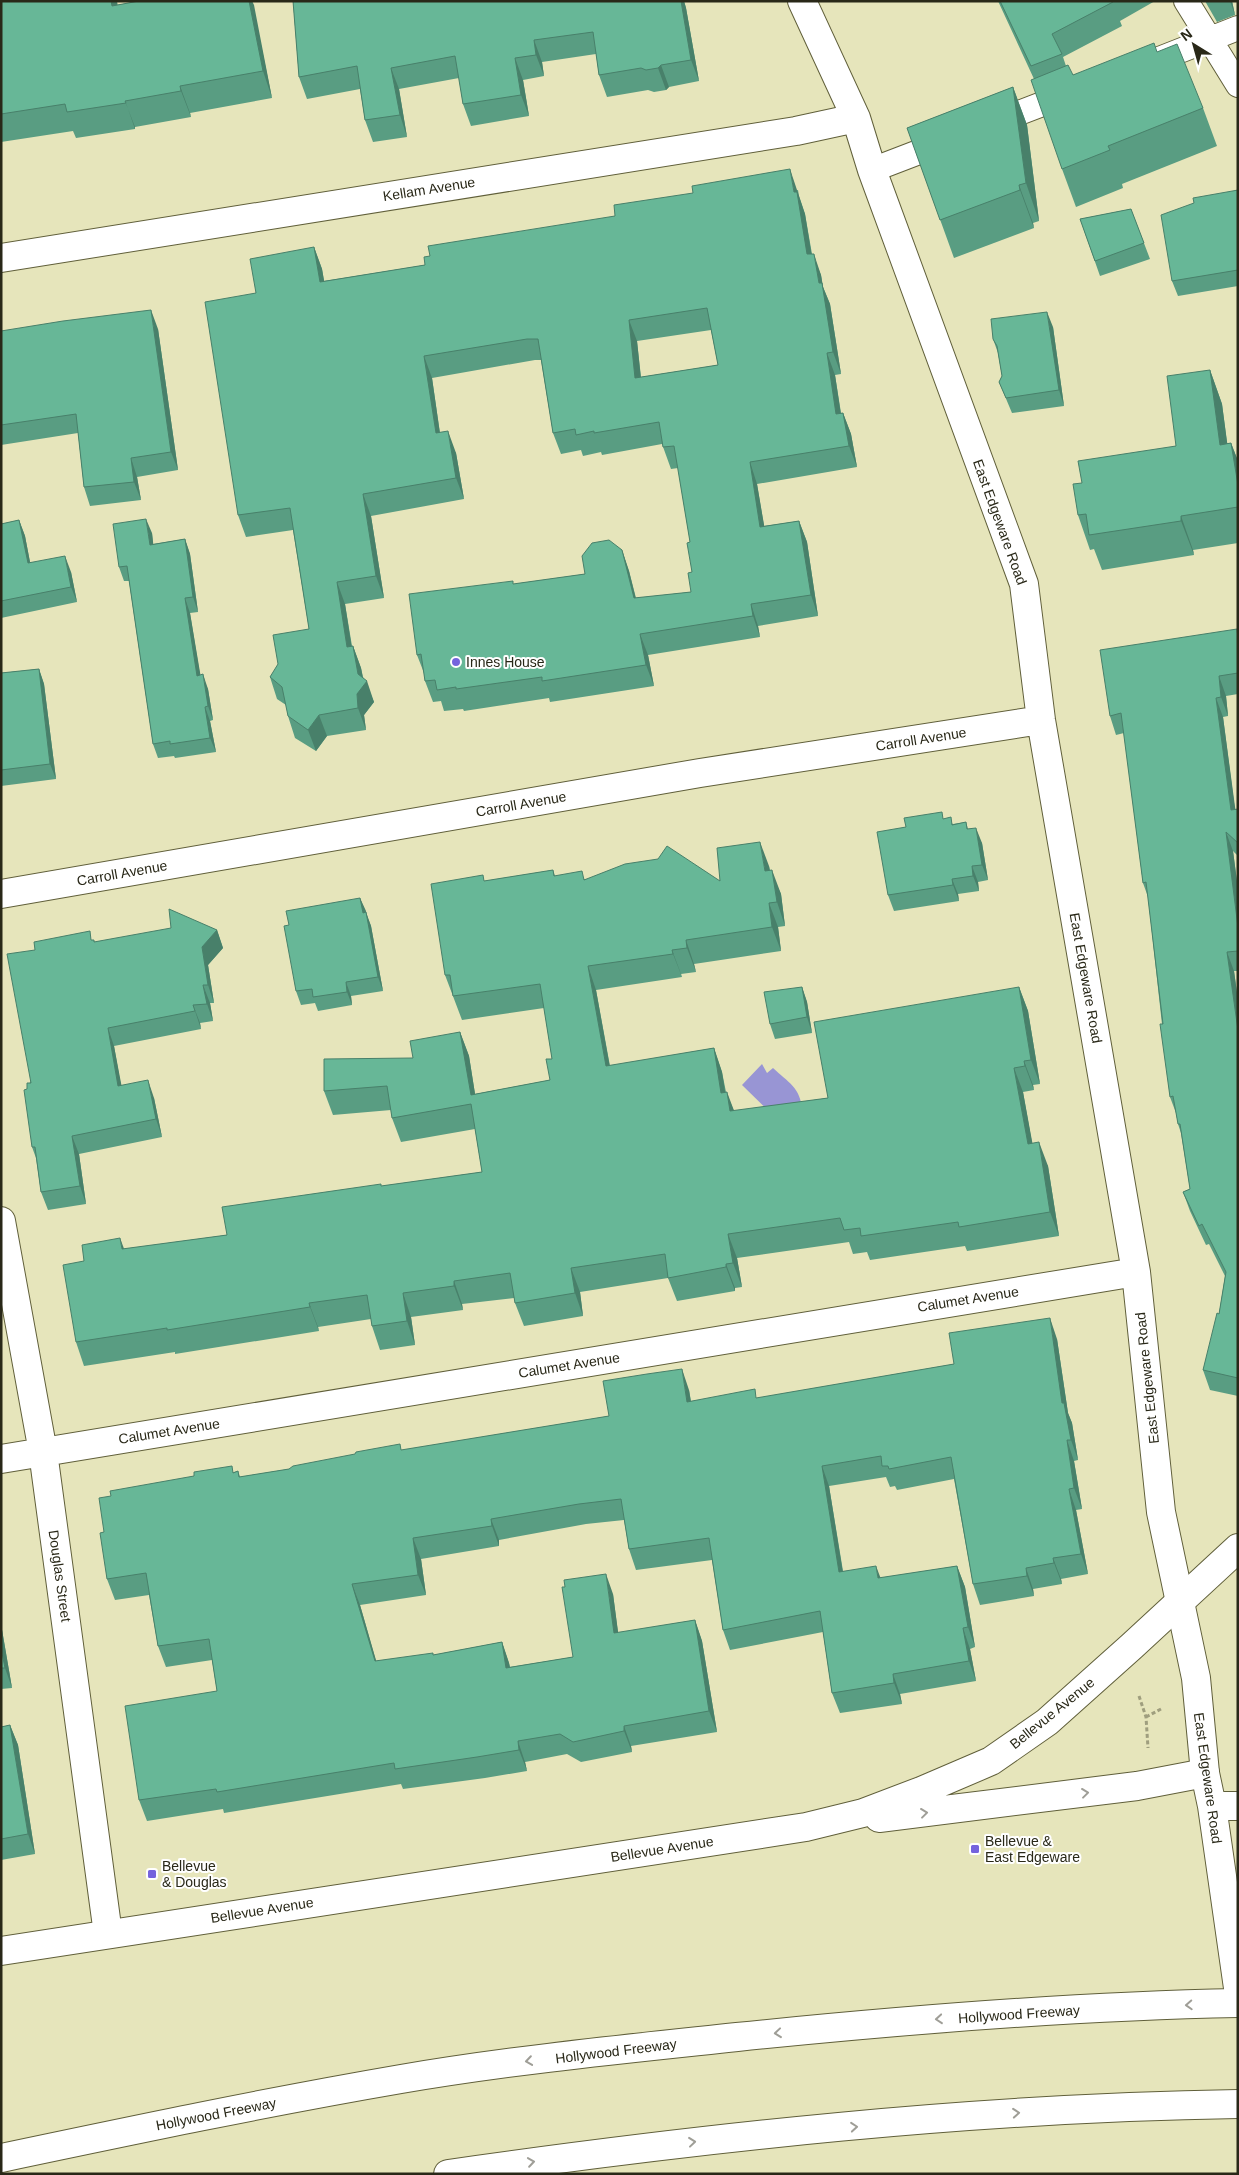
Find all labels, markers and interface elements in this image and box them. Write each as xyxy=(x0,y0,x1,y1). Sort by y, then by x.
north arrow xyxy=(1169,20,1219,70)
text: N xyxy=(1177,25,1195,44)
street label: Kellam Avenue xyxy=(382,174,476,204)
street label: East Edgeware Road xyxy=(970,457,1030,587)
place label: Innes House xyxy=(466,654,545,670)
marker: Innes House xyxy=(450,656,462,668)
street label: Carroll Avenue xyxy=(875,724,968,754)
street label: Carroll Avenue xyxy=(475,788,568,820)
street label: Carroll Avenue xyxy=(76,857,169,889)
street label: East Edgeware Road xyxy=(1067,911,1105,1045)
street label: Calumet Avenue xyxy=(916,1283,1020,1315)
street label: East Edgeware Road xyxy=(1132,1311,1162,1445)
street label: Calumet Avenue xyxy=(517,1349,621,1381)
street label: Calumet Avenue xyxy=(117,1415,221,1447)
street label: Douglas Street xyxy=(46,1529,74,1623)
street label: Bellevue Avenue xyxy=(1007,1674,1098,1752)
street label: East Edgeware Road xyxy=(1191,1711,1225,1845)
one-way arrow xyxy=(1081,1788,1089,1799)
one-way arrow xyxy=(920,1808,928,1819)
street label: Bellevue Avenue xyxy=(609,1833,715,1865)
place label: Bellevue & East Edgeware xyxy=(985,1833,1080,1865)
marker: Bellevue & East Edgeware xyxy=(969,1843,981,1855)
place label: Bellevue & Douglas xyxy=(162,1858,227,1890)
marker: Bellevue & Douglas xyxy=(146,1868,158,1880)
street label: Bellevue Avenue xyxy=(209,1894,315,1926)
one-way arrow xyxy=(1185,1999,1193,2010)
street label: Hollywood Freeway xyxy=(958,2002,1080,2026)
one-way arrow xyxy=(935,2013,943,2024)
one-way arrow xyxy=(773,2027,781,2038)
street label: Hollywood Freeway xyxy=(554,2036,678,2066)
one-way arrow xyxy=(525,2055,533,2066)
street label: Hollywood Freeway xyxy=(155,2094,277,2134)
one-way arrow xyxy=(1012,2108,1020,2119)
one-way arrow xyxy=(850,2121,858,2132)
one-way arrow xyxy=(689,2137,697,2148)
one-way arrow xyxy=(527,2157,535,2168)

